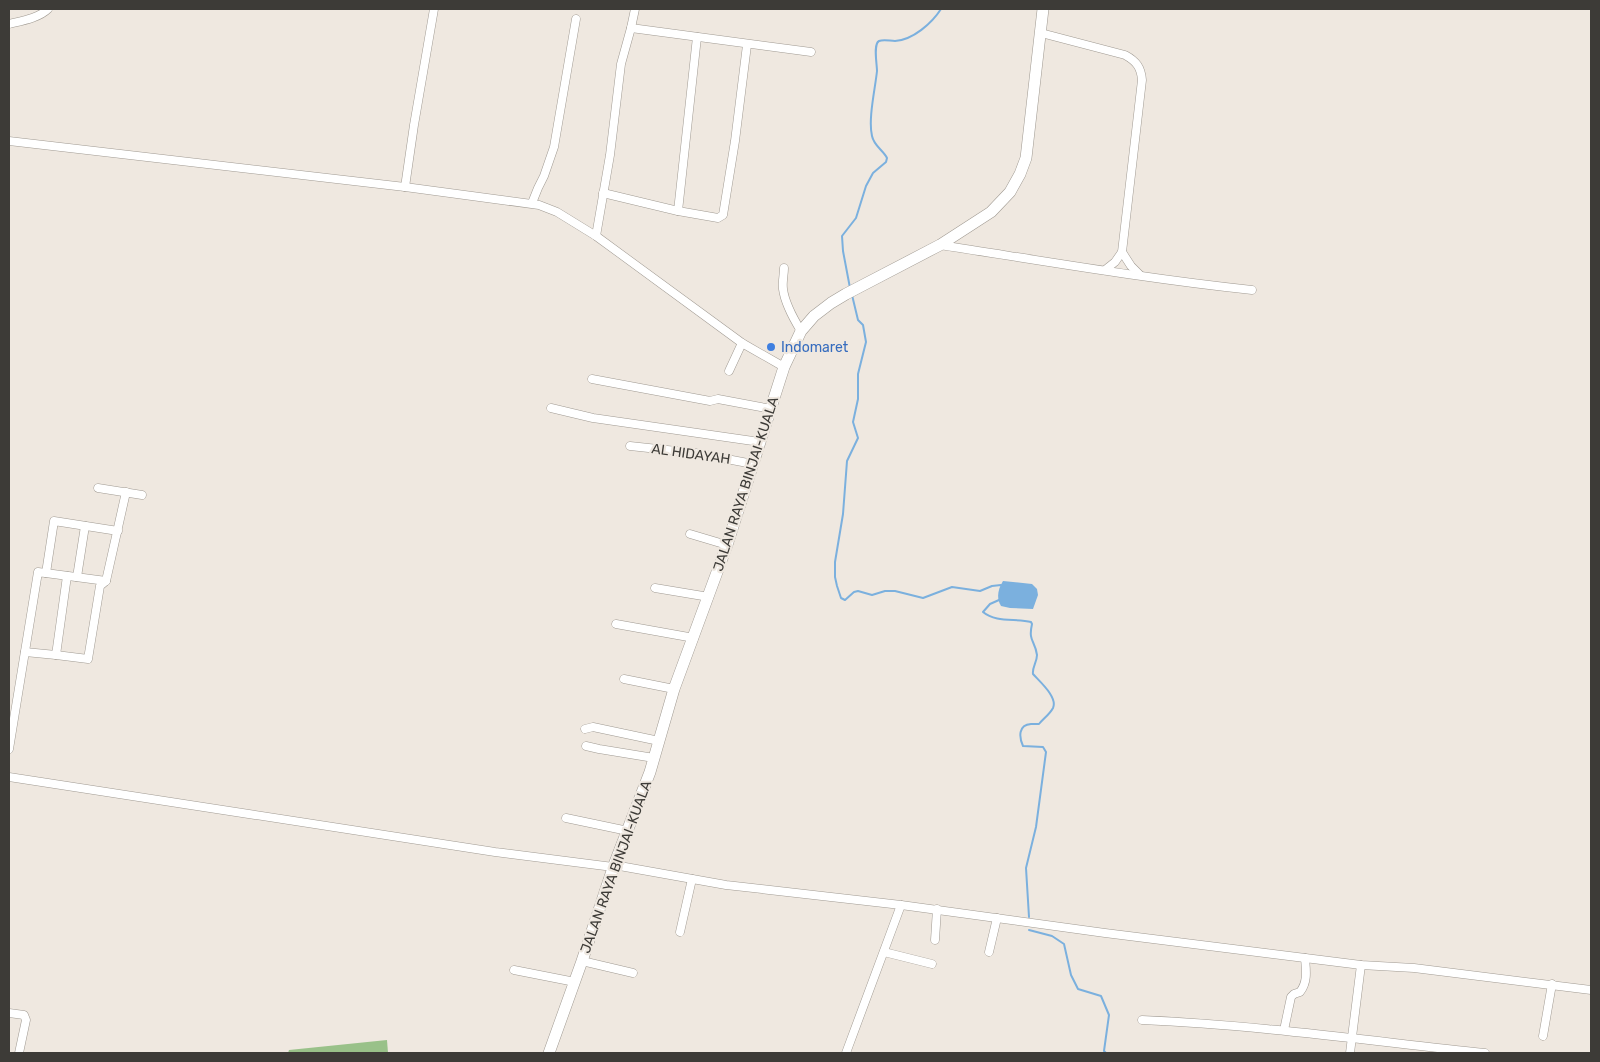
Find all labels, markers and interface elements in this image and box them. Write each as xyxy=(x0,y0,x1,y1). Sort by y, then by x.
place label: Indomaret xyxy=(781,339,849,356)
marker: Indomaret xyxy=(765,341,777,353)
street label: JALAN RAYA BINJAI-KUALA xyxy=(710,394,782,573)
street label: AL HIDAYAH xyxy=(650,440,732,468)
street label: JALAN RAYA BINJAI-KUALA xyxy=(577,778,655,956)

